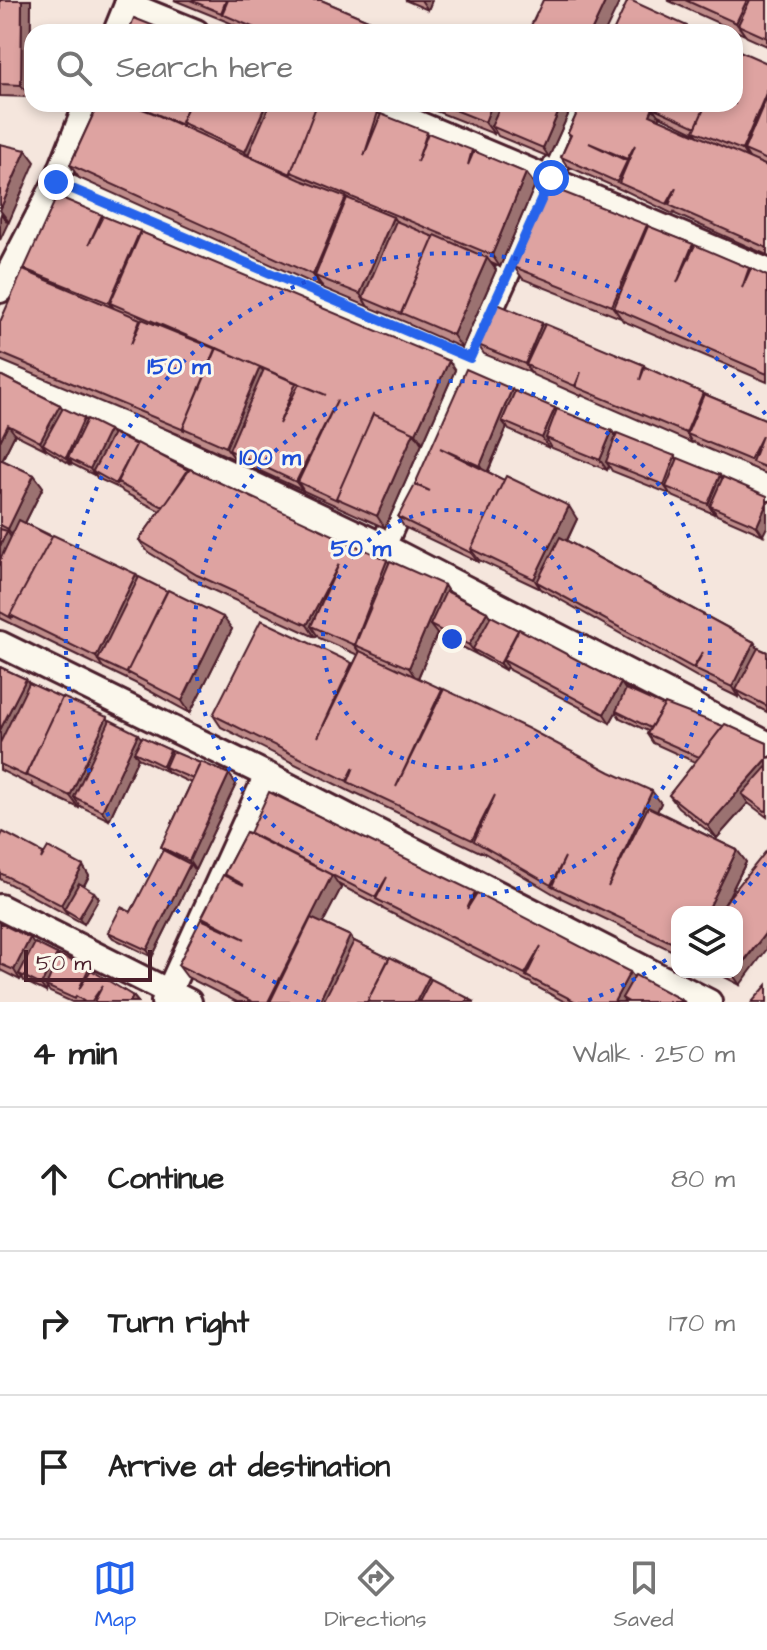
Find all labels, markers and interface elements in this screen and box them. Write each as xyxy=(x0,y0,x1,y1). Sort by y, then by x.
search box xyxy=(24,24,743,112)
icon: search xyxy=(52,46,96,90)
text: Search here xyxy=(116,47,293,89)
route start xyxy=(533,160,569,196)
route end xyxy=(38,164,74,200)
text: 150 m xyxy=(147,350,211,384)
text: 100 m xyxy=(239,441,301,475)
text: 50 m xyxy=(331,532,392,566)
centre of rings xyxy=(438,625,466,653)
map controls xyxy=(671,906,743,978)
button: layers xyxy=(671,906,743,978)
scale bar xyxy=(24,946,152,982)
text: 50 m xyxy=(36,948,91,979)
text: 4 min xyxy=(32,1030,117,1078)
text: Walk · 250 m xyxy=(572,1036,735,1072)
icon: ahead xyxy=(32,1157,76,1201)
text: Continue xyxy=(108,1158,224,1200)
text: 80 m xyxy=(671,1161,735,1197)
icon: right xyxy=(32,1301,76,1345)
text: Turn right xyxy=(108,1302,249,1344)
text: 170 m xyxy=(669,1305,735,1341)
icon: arrive xyxy=(32,1445,76,1489)
text: Arrive at destination xyxy=(108,1446,390,1488)
tab: Map xyxy=(93,1556,137,1635)
tab: Directions xyxy=(324,1556,427,1635)
tab: Saved xyxy=(614,1556,674,1635)

